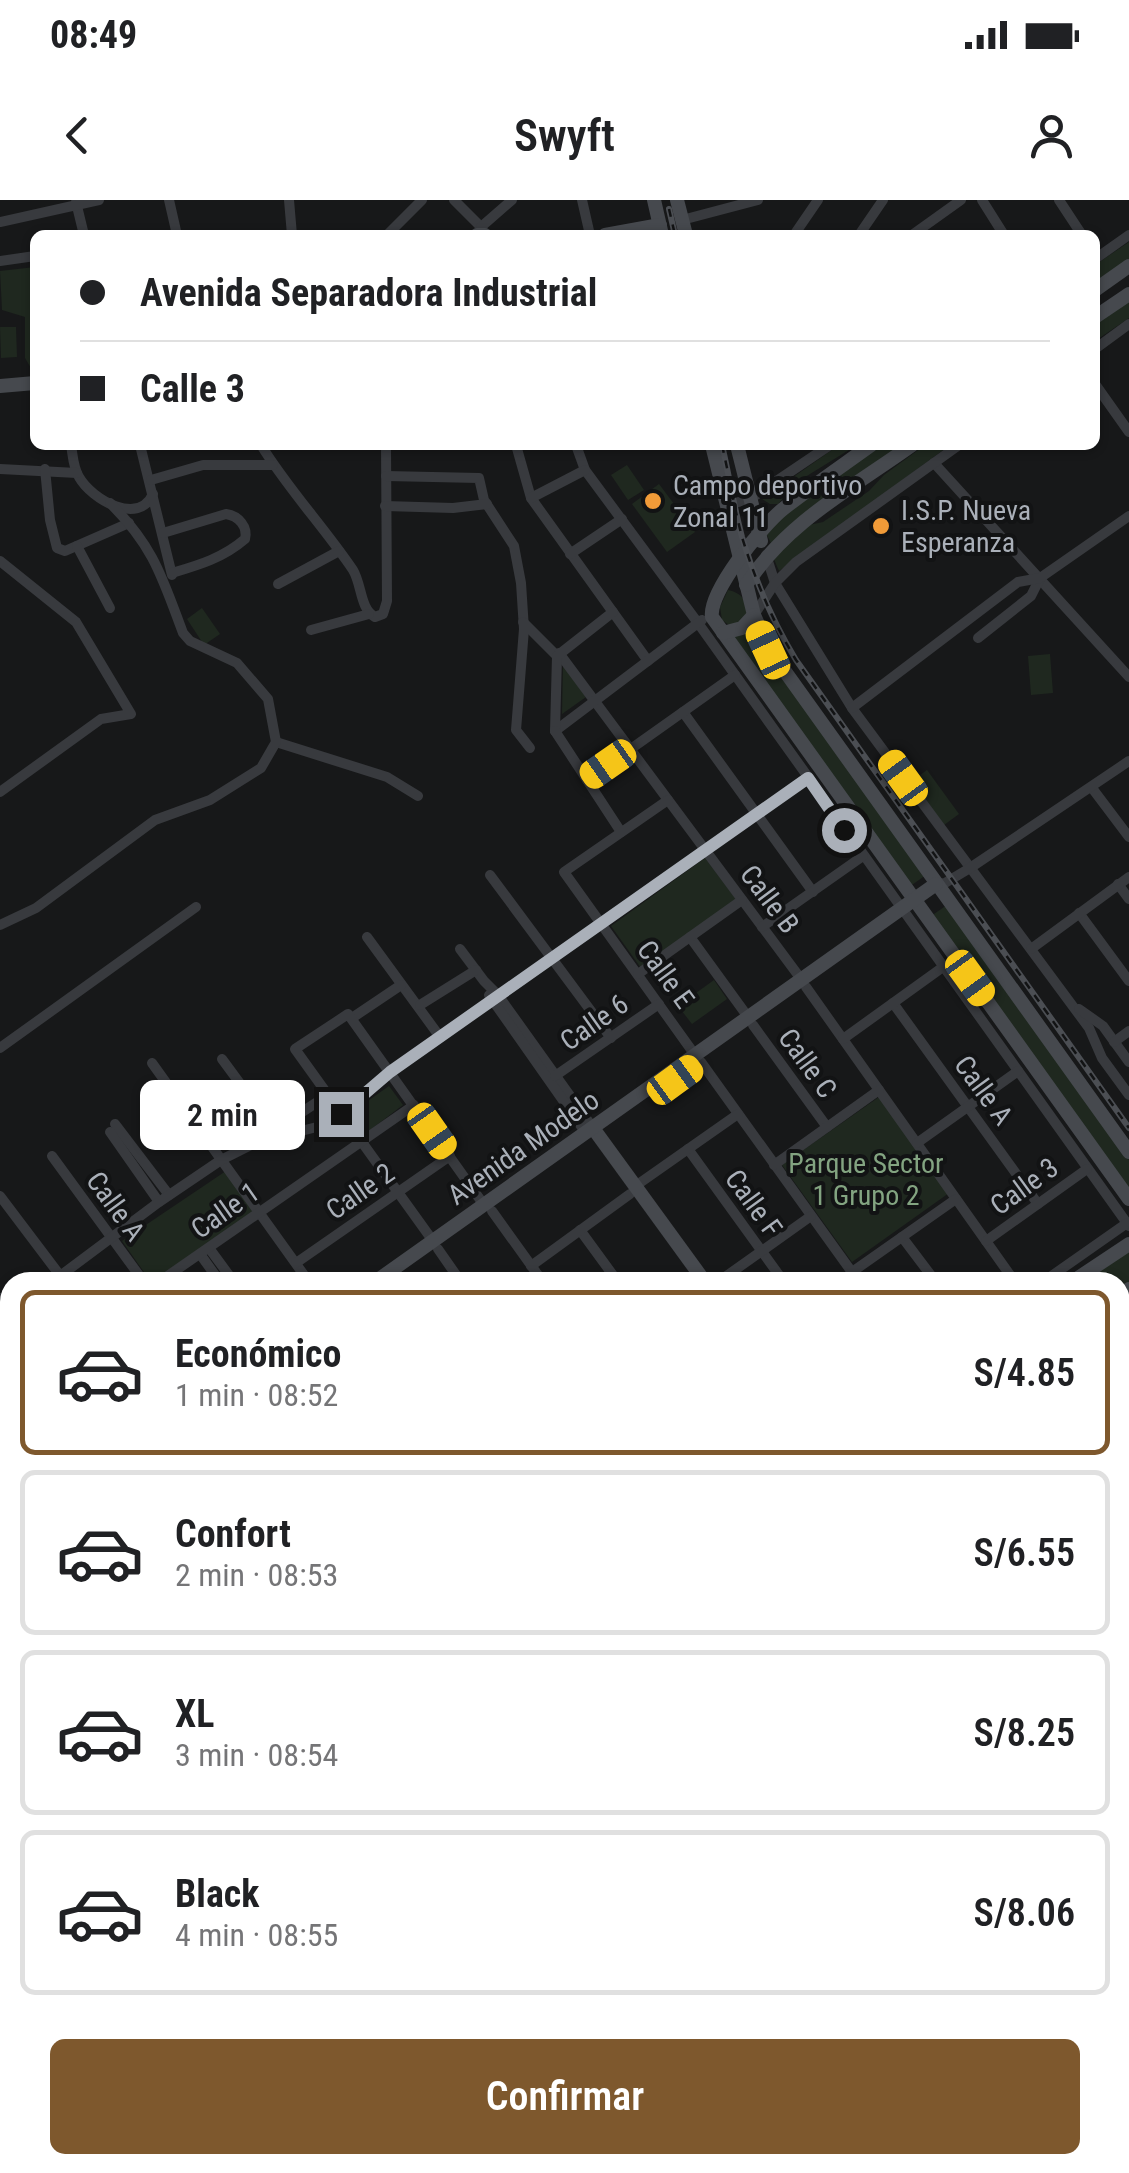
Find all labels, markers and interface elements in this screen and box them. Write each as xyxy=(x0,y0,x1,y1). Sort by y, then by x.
text: 08:49 xyxy=(50,13,137,57)
icon: back xyxy=(50,108,105,163)
icon: person xyxy=(1024,108,1079,163)
text: Swyft xyxy=(514,109,615,162)
text: Avenida Separadora Industrial xyxy=(140,271,597,315)
text: Calle 3 xyxy=(140,367,245,411)
place label: Campo deportivo Zonal 11 xyxy=(673,469,862,534)
marker: Campo deportivo Zonal 11 xyxy=(642,490,664,512)
place label: I.S.P. Nueva Esperanza xyxy=(901,494,1031,559)
marker: I.S.P. Nueva Esperanza xyxy=(870,515,892,537)
car xyxy=(742,616,794,684)
car xyxy=(575,735,641,793)
car xyxy=(873,745,933,811)
route start xyxy=(822,808,867,853)
street label: Calle B xyxy=(733,859,806,940)
street label: Calle E xyxy=(630,934,701,1015)
car xyxy=(940,945,1000,1011)
street label: Calle 6 xyxy=(554,987,635,1058)
street label: Calle C xyxy=(771,1022,844,1104)
street label: Calle A xyxy=(947,1049,1020,1131)
car xyxy=(642,1050,708,1110)
callout: 2 min xyxy=(141,1079,306,1149)
street label: Avenida Modelo xyxy=(441,1083,605,1212)
route end xyxy=(319,1092,364,1137)
text: 2 min xyxy=(187,1096,258,1134)
car xyxy=(403,1098,461,1164)
park label: Parque Sector 1 Grupo 2 xyxy=(788,1147,944,1212)
street label: Calle 3 xyxy=(984,1151,1065,1222)
street label: Calle 2 xyxy=(320,1156,401,1227)
street label: Calle F xyxy=(718,1163,789,1243)
street label: Calle A xyxy=(79,1165,152,1247)
street label: Calle 1 xyxy=(185,1175,266,1246)
icon: car xyxy=(55,1328,145,1418)
text: Económico xyxy=(175,1332,341,1376)
text: S/4.85 xyxy=(974,1351,1075,1395)
text: 1 min · 08:52 xyxy=(175,1376,338,1414)
icon: car xyxy=(55,1508,145,1598)
text: Confort xyxy=(175,1512,291,1556)
text: S/6.55 xyxy=(974,1531,1075,1575)
text: 2 min · 08:53 xyxy=(175,1556,338,1594)
icon: car xyxy=(55,1688,145,1778)
text: XL xyxy=(175,1692,214,1736)
text: S/8.25 xyxy=(974,1711,1075,1755)
text: 3 min · 08:54 xyxy=(175,1736,338,1774)
icon: car xyxy=(55,1868,145,1958)
text: Black xyxy=(175,1872,259,1916)
text: S/8.06 xyxy=(974,1891,1075,1935)
text: 4 min · 08:55 xyxy=(175,1916,338,1954)
button: Confirmar xyxy=(50,2039,1080,2154)

